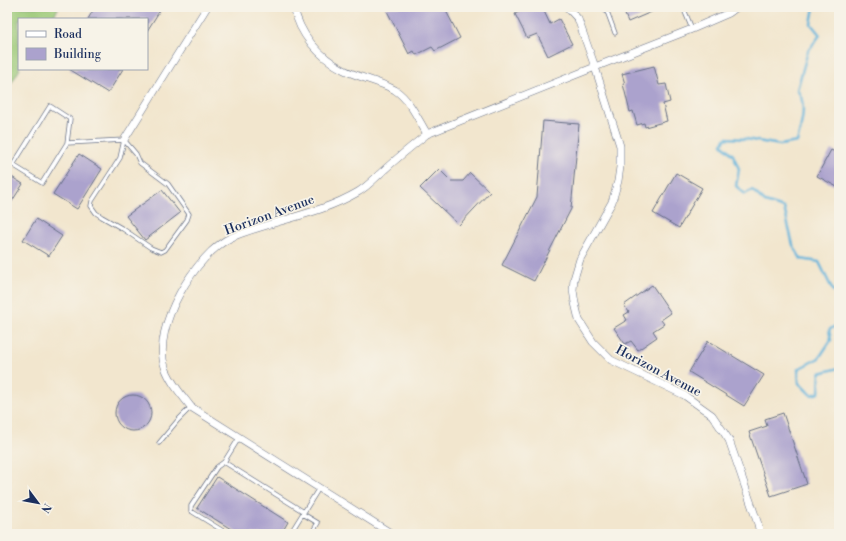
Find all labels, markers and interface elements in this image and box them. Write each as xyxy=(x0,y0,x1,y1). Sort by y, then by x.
legend xyxy=(18,18,148,70)
text: Road xyxy=(54,27,82,42)
text: Building xyxy=(53,47,102,62)
street label: Horizon Avenue xyxy=(222,191,317,239)
street label: Horizon Avenue xyxy=(613,342,704,400)
north arrow xyxy=(18,483,58,523)
text: N xyxy=(37,500,54,515)

